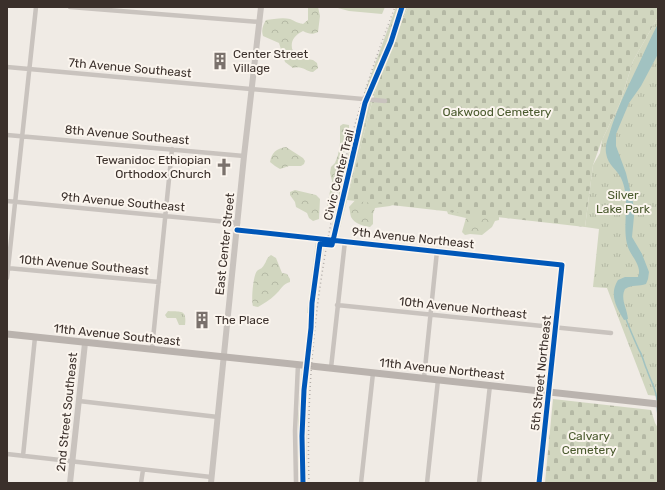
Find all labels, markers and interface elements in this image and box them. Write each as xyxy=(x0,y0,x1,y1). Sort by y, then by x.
place label: Center Street Village xyxy=(233,47,309,75)
building icon: Center Street Village xyxy=(210,51,230,71)
street label: 7th Avenue Southeast xyxy=(68,56,192,80)
park label: Oakwood Cemetery xyxy=(443,105,552,119)
street label: 8th Avenue Southeast xyxy=(64,123,190,147)
street label: Civic Center Trail xyxy=(321,128,357,222)
place label: Tewanidoc Ethiopian Orthodox Church xyxy=(96,153,211,181)
church icon: Tewanidoc Ethiopian Orthodox Church xyxy=(214,157,234,177)
park label: Silver Lake Park xyxy=(596,188,651,216)
street label: 9th Avenue Southeast xyxy=(60,190,186,214)
street label: East Center Street xyxy=(213,192,237,296)
street label: 9th Avenue Northeast xyxy=(351,225,475,251)
street label: 10th Avenue Southeast xyxy=(19,252,150,278)
street label: 10th Avenue Northeast xyxy=(398,294,528,322)
building icon: The Place xyxy=(192,310,212,330)
place label: The Place xyxy=(215,313,270,327)
street label: 5th Street Northeast xyxy=(528,314,554,431)
street label: 11th Avenue Southeast xyxy=(53,321,181,349)
street label: 2nd Street Southeast xyxy=(54,351,80,472)
street label: 11th Avenue Northeast xyxy=(379,355,506,383)
park label: Calvary Cemetery xyxy=(562,429,617,457)

